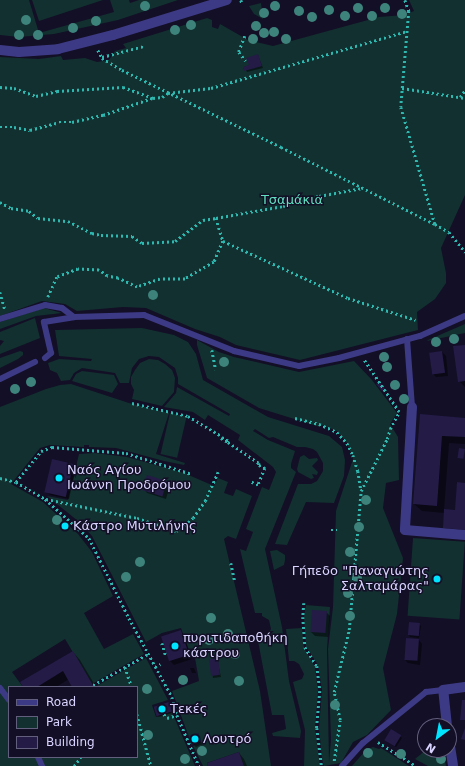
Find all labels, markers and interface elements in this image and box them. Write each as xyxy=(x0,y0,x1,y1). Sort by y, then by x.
park label: Τσαμάκια xyxy=(261,192,323,208)
place label: Ναός Αγίου Ιωάννη Προδρόμου xyxy=(67,463,191,494)
marker: Ναός Αγίου Ιωάννη Προδρόμου xyxy=(54,473,64,483)
place label: Κάστρο Μυτιλήνης xyxy=(73,518,197,534)
marker: Κάστρο Μυτιλήνης xyxy=(60,521,70,531)
place label: Γήπεδο "Παναγιώτης Σαλταμάρας" xyxy=(292,564,429,595)
marker: Γήπεδο "Παναγιώτης Σαλταμάρας" xyxy=(432,574,442,584)
place label: πυριτιδαποθήκη κάστρου xyxy=(183,631,288,662)
marker: πυριτιδαποθήκη κάστρου xyxy=(170,641,180,651)
legend xyxy=(8,686,138,758)
text: Road xyxy=(46,695,76,709)
place label: Τεκές xyxy=(170,701,207,717)
marker: Τεκές xyxy=(157,704,167,714)
text: Park xyxy=(46,715,72,729)
north arrow xyxy=(417,718,457,758)
place label: Λουτρό xyxy=(203,731,251,747)
marker: Λουτρό xyxy=(190,734,200,744)
text: Building xyxy=(46,735,95,749)
text: N xyxy=(424,740,438,756)

